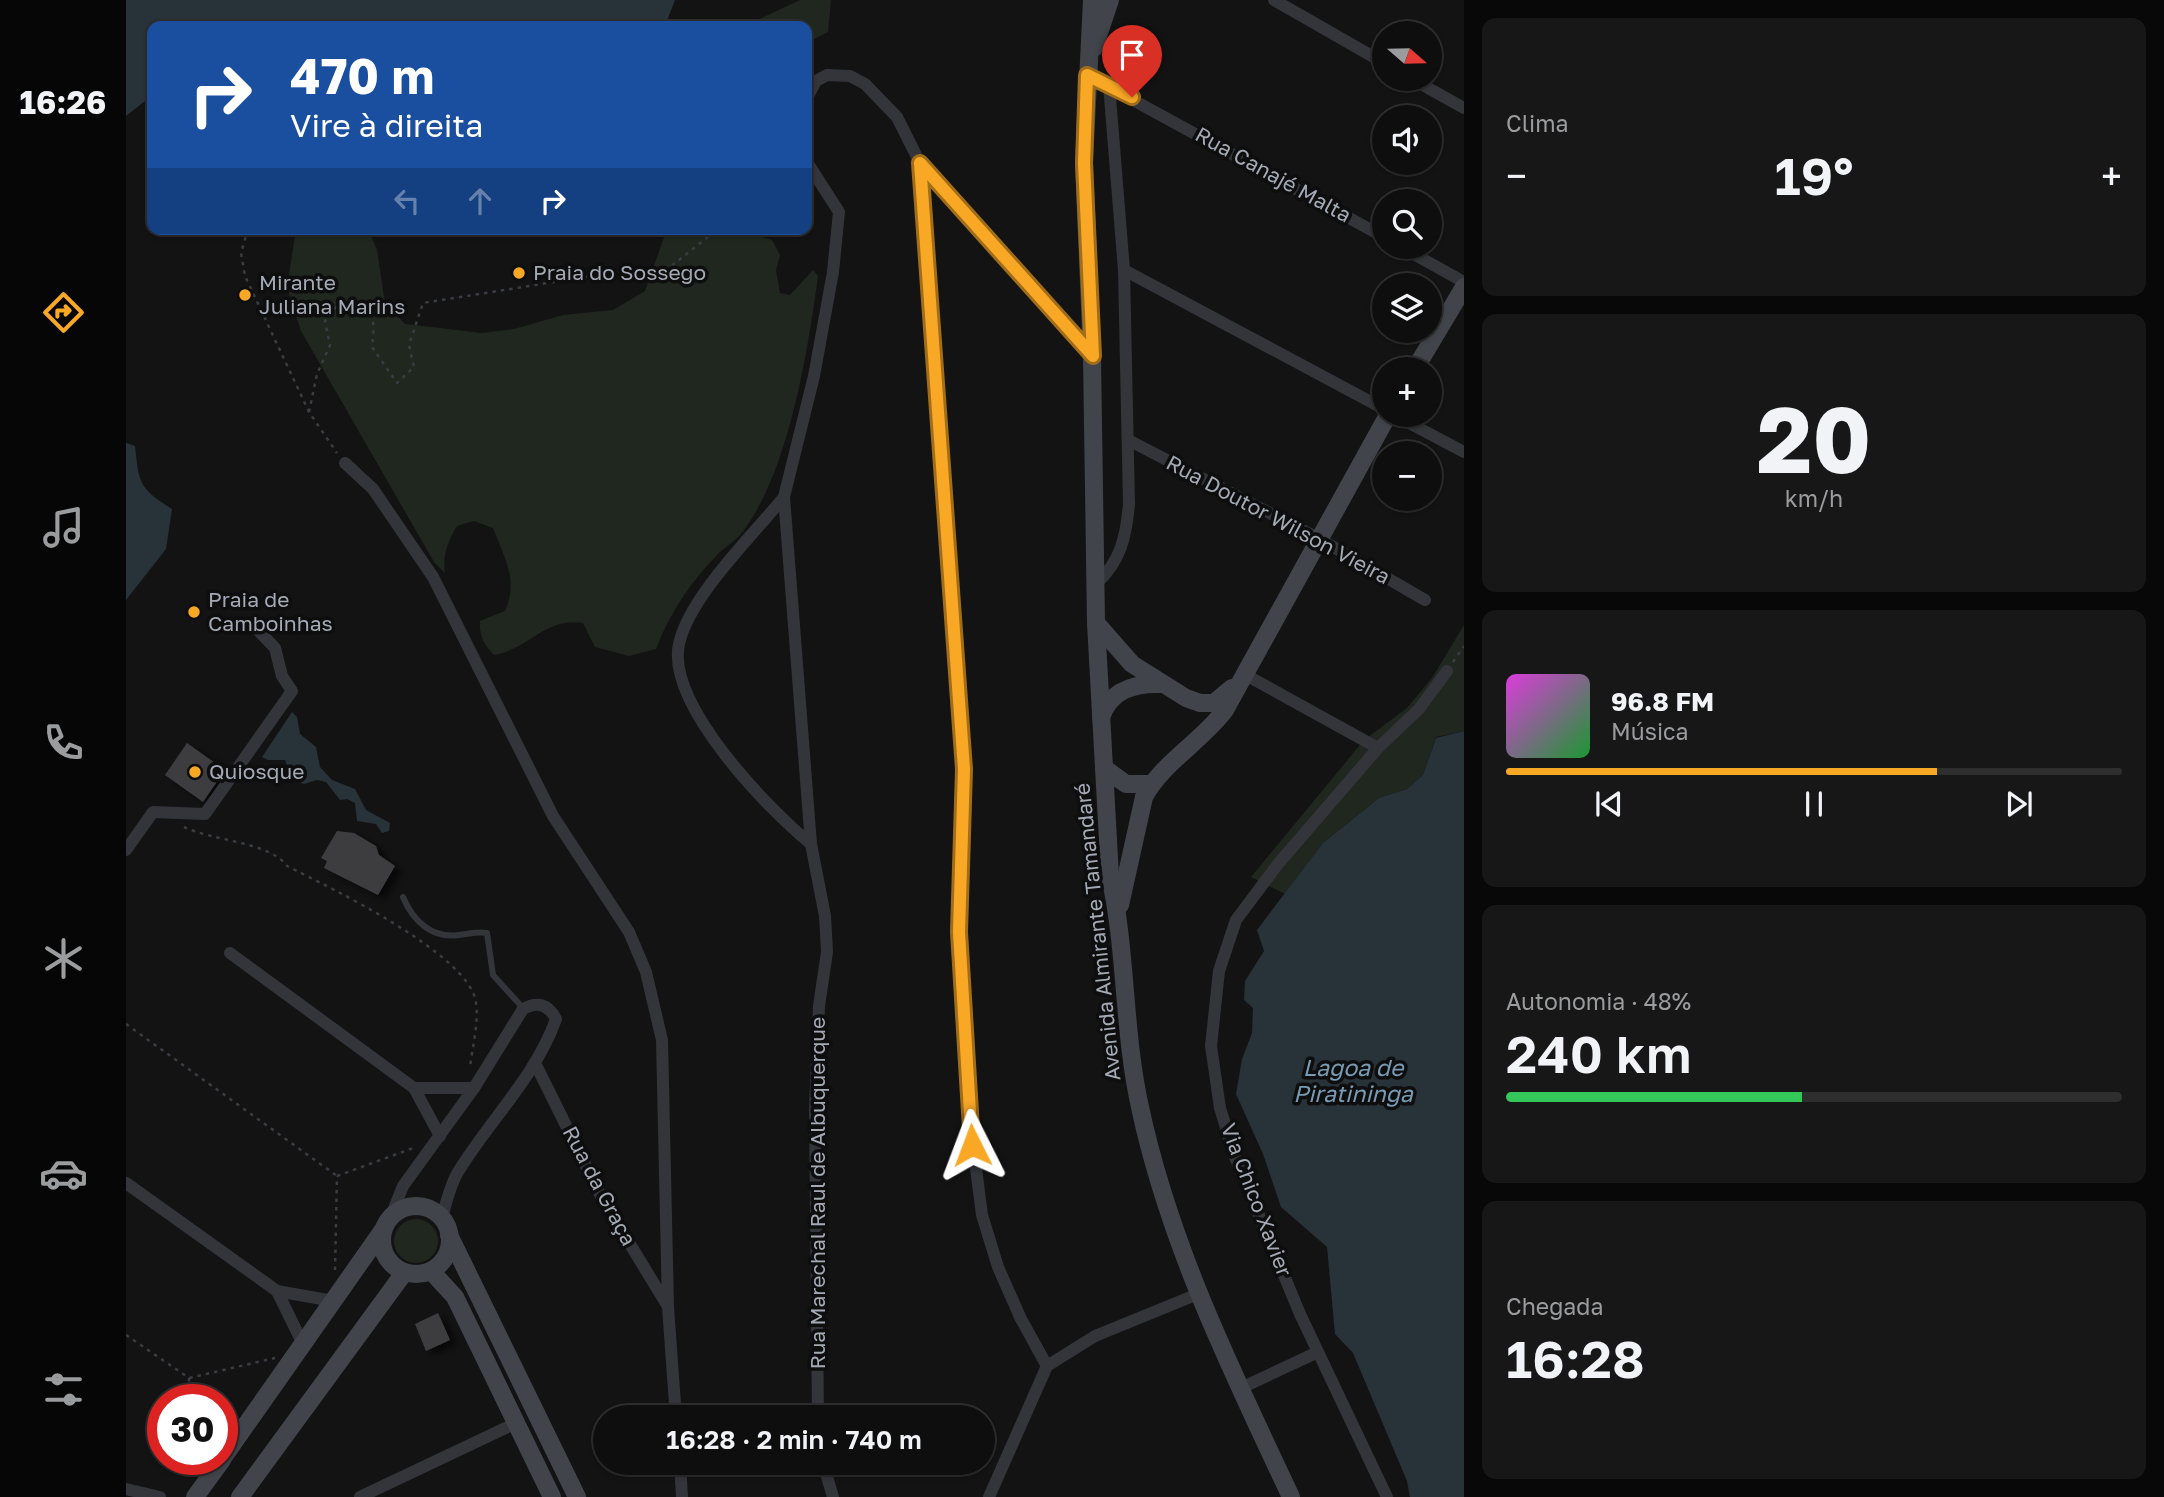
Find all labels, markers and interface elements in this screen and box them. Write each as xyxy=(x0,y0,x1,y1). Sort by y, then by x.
north arrow xyxy=(1372,21,1442,91)
map controls xyxy=(1372,21,1442,511)
pin xyxy=(1102,25,1162,97)
icon: arrive xyxy=(1113,36,1151,74)
text: 470 m xyxy=(290,46,434,105)
icon: right xyxy=(175,49,266,140)
text: 16:26 xyxy=(20,83,106,121)
button: sound xyxy=(1372,105,1442,175)
text: Vire à direita xyxy=(290,106,483,144)
text: Clima xyxy=(1506,109,1569,137)
street label: Rua Canajé Malta xyxy=(1191,121,1356,228)
text: 19° xyxy=(1775,144,1853,206)
text: − xyxy=(1506,153,1527,198)
text: + xyxy=(2101,153,2122,198)
icon: left xyxy=(388,182,426,220)
icon: ahead xyxy=(461,182,499,220)
icon: right xyxy=(534,182,572,220)
button: search xyxy=(1372,189,1442,259)
place label: Praia do Sossego xyxy=(533,259,706,285)
marker: Praia do Sossego xyxy=(511,265,527,281)
place label: Mirante Juliana Marins xyxy=(259,269,405,319)
button: layers xyxy=(1372,273,1442,343)
marker: Mirante Juliana Marins xyxy=(237,287,253,303)
icon: directions xyxy=(39,288,88,337)
button: + xyxy=(1372,357,1442,427)
text: 20 xyxy=(1757,384,1871,493)
button: − xyxy=(1372,441,1442,511)
street label: Rua Doutor Wilson Vieira xyxy=(1162,449,1395,589)
text: km/h xyxy=(1785,484,1843,512)
icon: music xyxy=(39,503,88,552)
place label: Praia de Camboinhas xyxy=(208,586,333,636)
marker: Praia de Camboinhas xyxy=(186,604,202,620)
text: 96.8 FM xyxy=(1611,686,1714,717)
text: Música xyxy=(1611,717,1689,745)
icon: phone xyxy=(39,718,88,767)
place label: Quiosque xyxy=(209,758,304,784)
marker: Quiosque xyxy=(187,764,203,780)
street label: Avenida Almirante Tamandaré xyxy=(1068,782,1126,1082)
icon: previous xyxy=(1590,785,1628,823)
icon: pause xyxy=(1795,785,1833,823)
icon: next xyxy=(2000,785,2038,823)
icon: climate xyxy=(39,934,88,983)
text: Autonomia · 48% xyxy=(1506,987,1691,1015)
street label: Rua Marechal Raul de Albuquerque xyxy=(804,1017,830,1369)
text: 240 km xyxy=(1506,1022,1691,1084)
water label: Lagoa de Piratininga xyxy=(1293,1053,1414,1107)
position arrow xyxy=(935,1108,1009,1182)
street label: Via Chico Xavier xyxy=(1216,1119,1298,1280)
street label: Rua da Graça xyxy=(557,1121,642,1250)
icon: car xyxy=(39,1149,88,1198)
text: Chegada xyxy=(1506,1292,1603,1320)
text: 16:28 xyxy=(1506,1327,1645,1389)
icon: filters xyxy=(39,1365,88,1414)
speed limit sign: 30 xyxy=(147,1384,238,1475)
text: 16:28 · 2 min · 740 m xyxy=(666,1424,922,1455)

